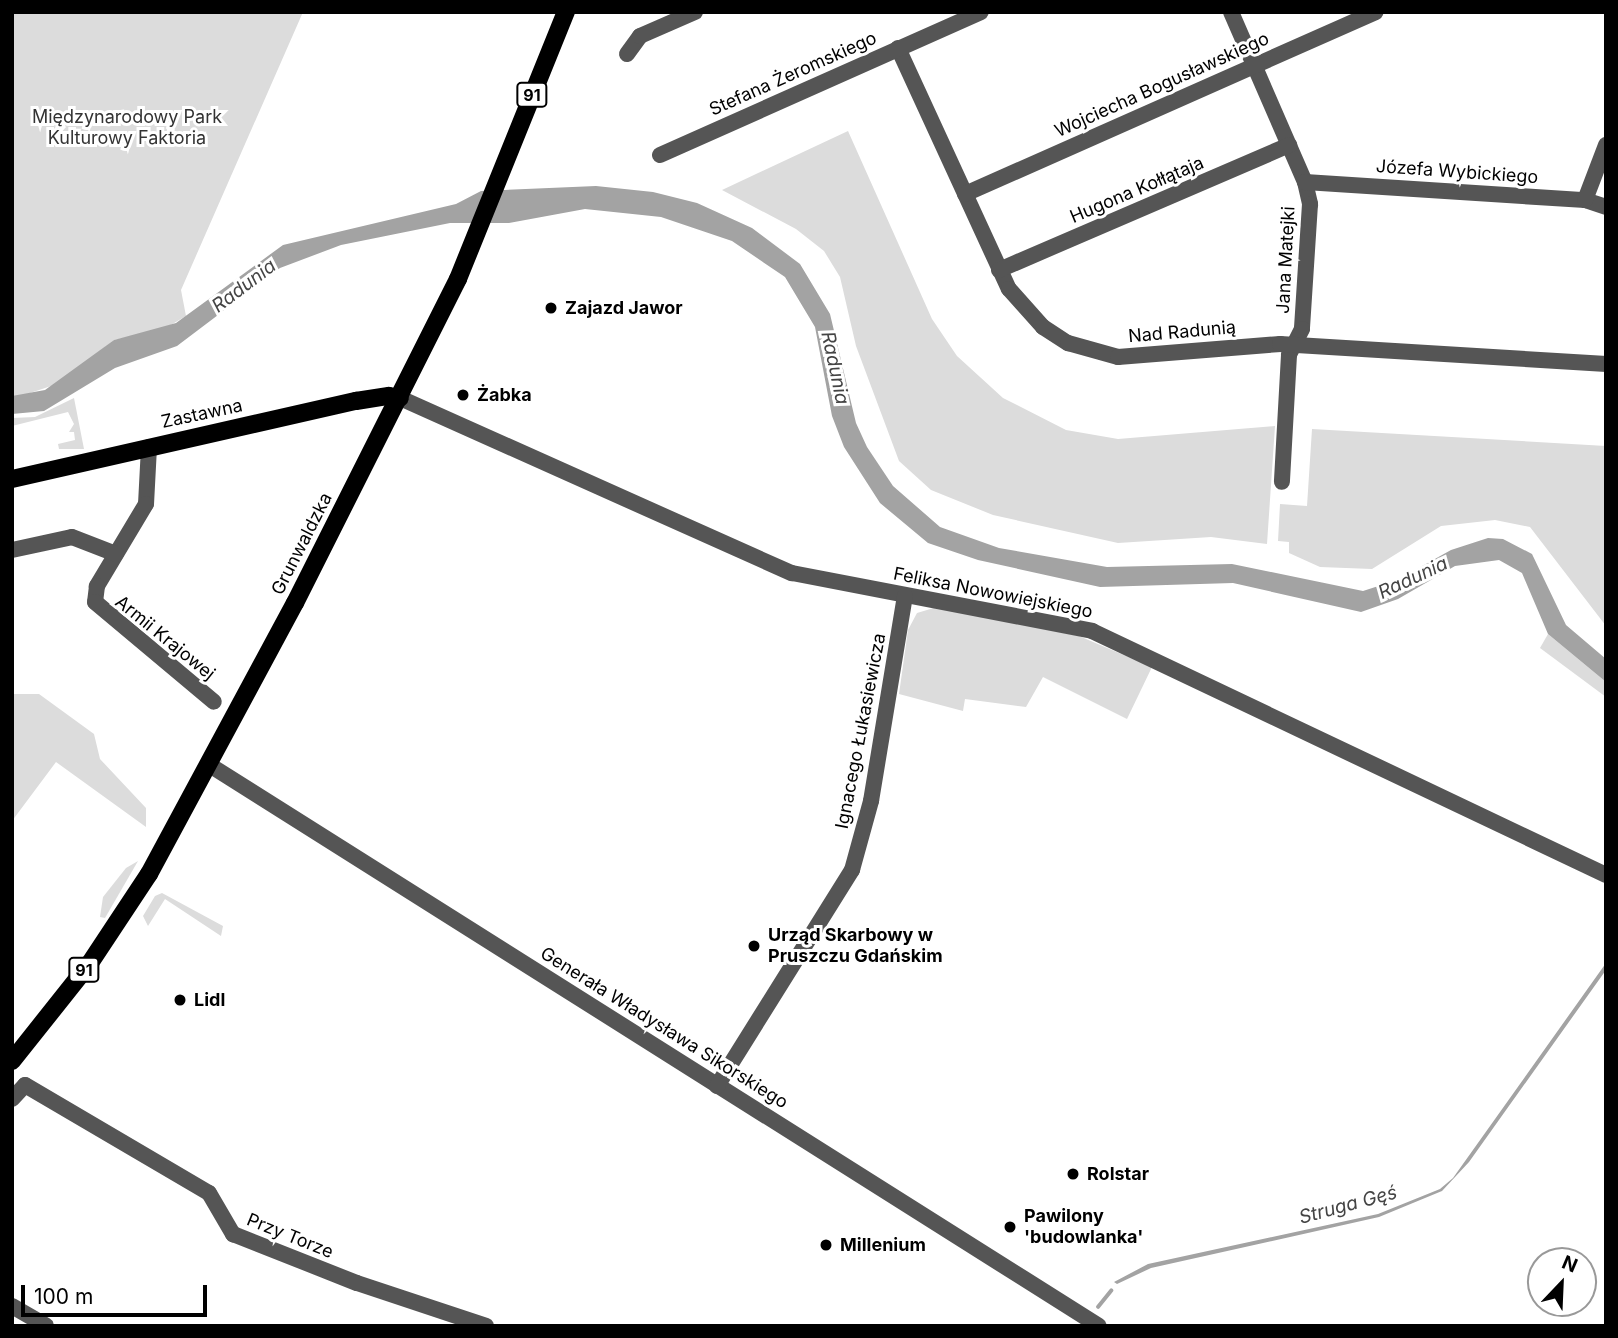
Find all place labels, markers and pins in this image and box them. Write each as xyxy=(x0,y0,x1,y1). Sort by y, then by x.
place label: Zajazd Jawor xyxy=(565,297,683,319)
marker: Zajazd Jawor xyxy=(543,300,559,316)
place label: Żabka xyxy=(477,384,532,406)
marker: Żabka xyxy=(455,387,471,403)
place label: Urząd Skarbowy w Pruszczu Gdańskim xyxy=(768,925,943,968)
marker: Urząd Skarbowy w Pruszczu Gdańskim xyxy=(746,938,762,954)
place label: Lidl xyxy=(194,989,225,1011)
marker: Lidl xyxy=(172,992,188,1008)
place label: Rolstar xyxy=(1087,1163,1149,1185)
marker: Rolstar xyxy=(1065,1166,1081,1182)
place label: Pawilony 'budowlanka' xyxy=(1024,1206,1143,1248)
marker: Pawilony 'budowlanka' xyxy=(1002,1219,1018,1235)
place label: Millenium xyxy=(840,1234,926,1256)
marker: Millenium xyxy=(818,1237,834,1253)

